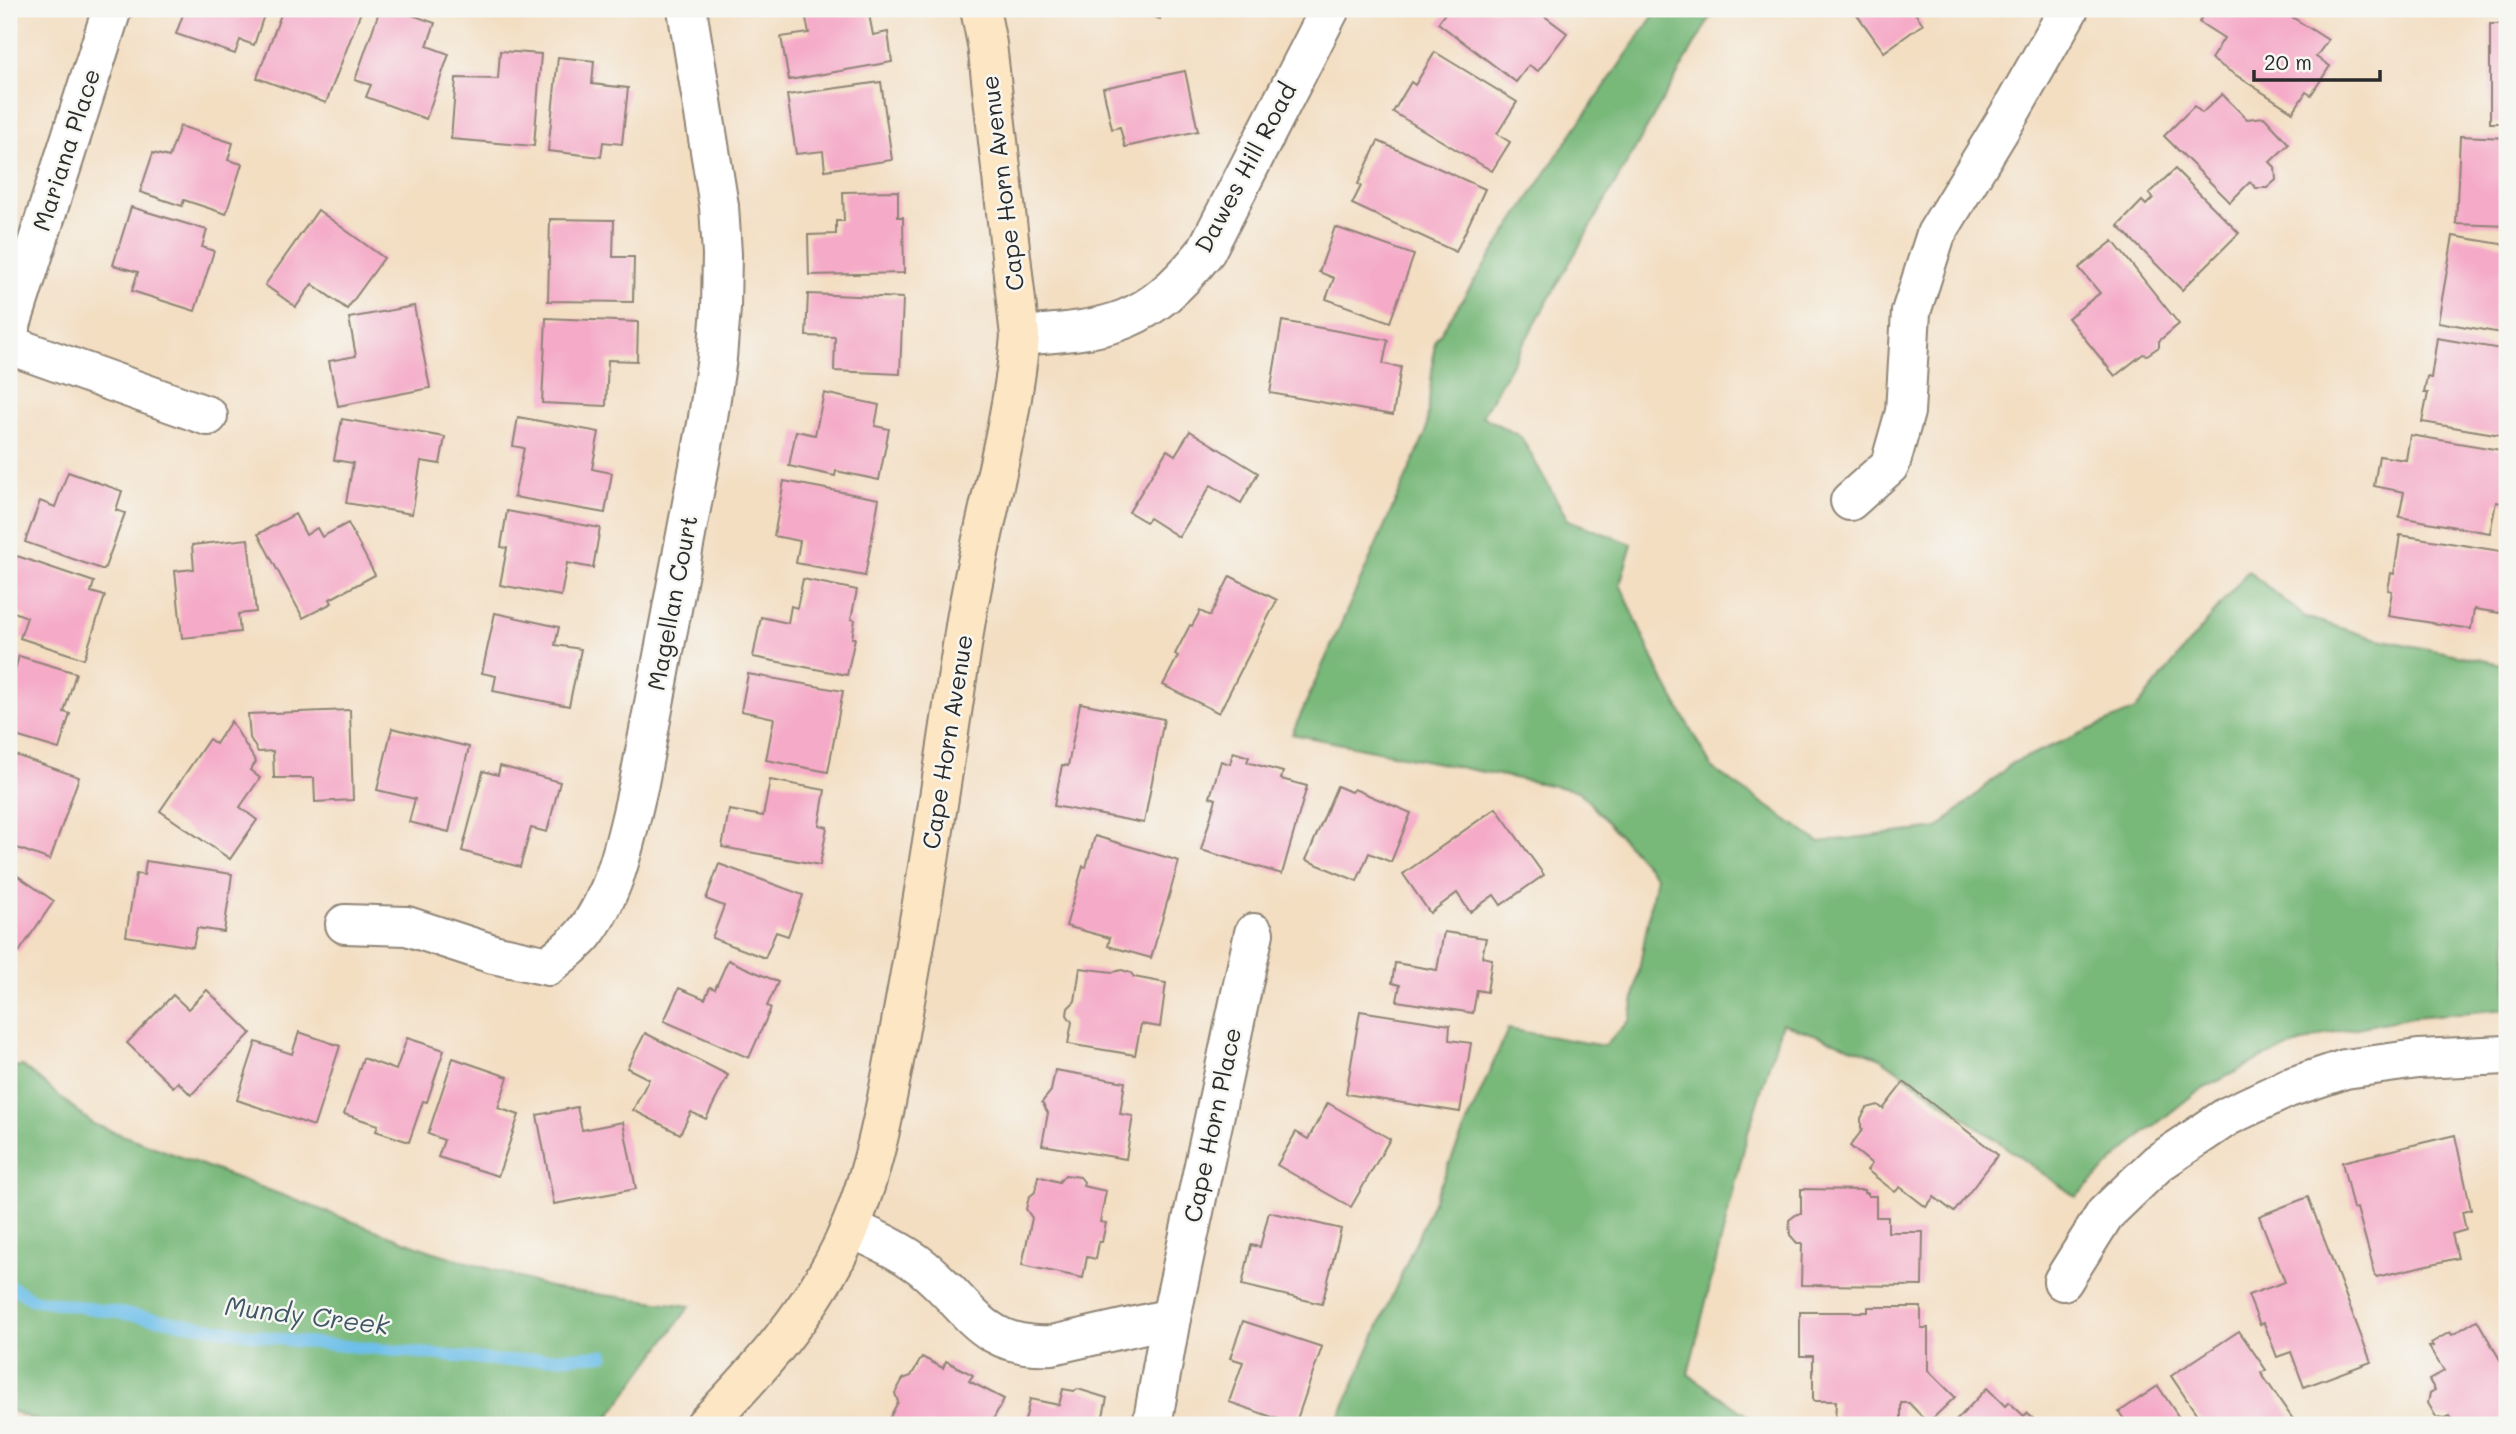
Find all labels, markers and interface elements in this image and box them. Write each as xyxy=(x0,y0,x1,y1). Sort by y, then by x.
scale bar xyxy=(2254,38,2380,82)
text: 20 m xyxy=(2264,48,2312,75)
street label: Mariana Place xyxy=(25,64,106,235)
street label: Cape Horn Avenue xyxy=(973,74,1030,293)
street label: Dawes Hill Road xyxy=(1187,77,1303,258)
street label: Magellan Court xyxy=(639,512,704,693)
street label: Cape Horn Avenue xyxy=(914,632,979,851)
street label: Cape Horn Place xyxy=(1176,1024,1247,1225)
water label: Mundy Creek xyxy=(223,1288,392,1342)

